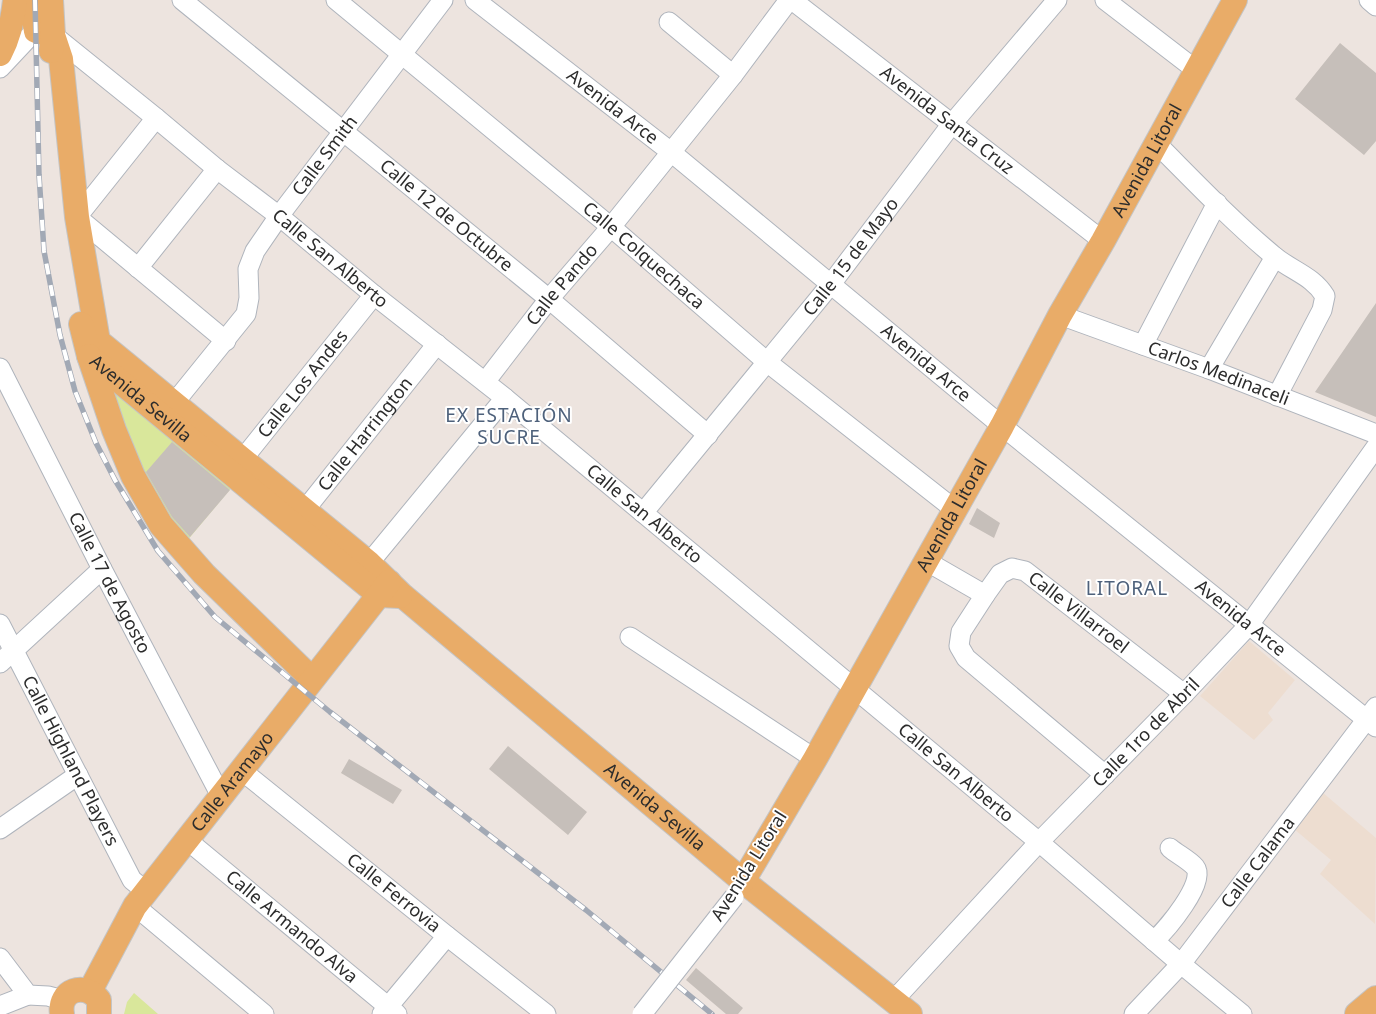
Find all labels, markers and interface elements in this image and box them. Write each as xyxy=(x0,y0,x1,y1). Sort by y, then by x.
street label: Avenida Santa Cruz xyxy=(876,60,1019,179)
street label: Avenida Arce xyxy=(562,63,664,149)
street label: Avenida Litoral xyxy=(1105,99,1187,221)
street label: Calle Smith xyxy=(286,110,362,200)
street label: Calle 12 de Octubre xyxy=(375,153,519,276)
street label: Calle 15 de Mayo xyxy=(797,192,903,320)
street label: Calle Colquechaca xyxy=(578,196,710,314)
street label: Calle San Alberto xyxy=(268,203,394,313)
street label: Calle Pando xyxy=(520,238,602,330)
street label: Avenida Arce xyxy=(877,318,977,407)
street label: Calle Los Andes xyxy=(251,325,352,442)
street label: Carlos Medinaceli xyxy=(1145,335,1293,410)
street label: Avenida Sevilla xyxy=(85,349,197,447)
street label: Calle Harrington xyxy=(312,372,417,496)
district label: EX ESTACIÓN SUCRE xyxy=(445,402,573,450)
street label: Avenida Litoral xyxy=(910,454,992,576)
street label: Calle San Alberto xyxy=(582,458,708,568)
street label: Calle 17 de Agosto xyxy=(64,507,157,657)
street label: Calle Villarroel xyxy=(1024,565,1134,658)
street label: Avenida Arce xyxy=(1191,573,1292,661)
district label: LITORAL xyxy=(1086,575,1168,601)
street label: Calle Highland Players xyxy=(18,671,125,850)
street label: Calle 1ro de Abril xyxy=(1087,672,1204,792)
street label: Calle San Alberto xyxy=(893,717,1019,827)
street label: Calle Aramayo xyxy=(185,726,278,836)
street label: Avenida Sevilla xyxy=(600,757,711,856)
street label: Avenida Litoral xyxy=(705,806,792,925)
street label: Calle Calama xyxy=(1215,811,1300,913)
street label: Calle Ferrovia xyxy=(342,847,446,937)
street label: Calle Armando Alva xyxy=(221,864,363,988)

